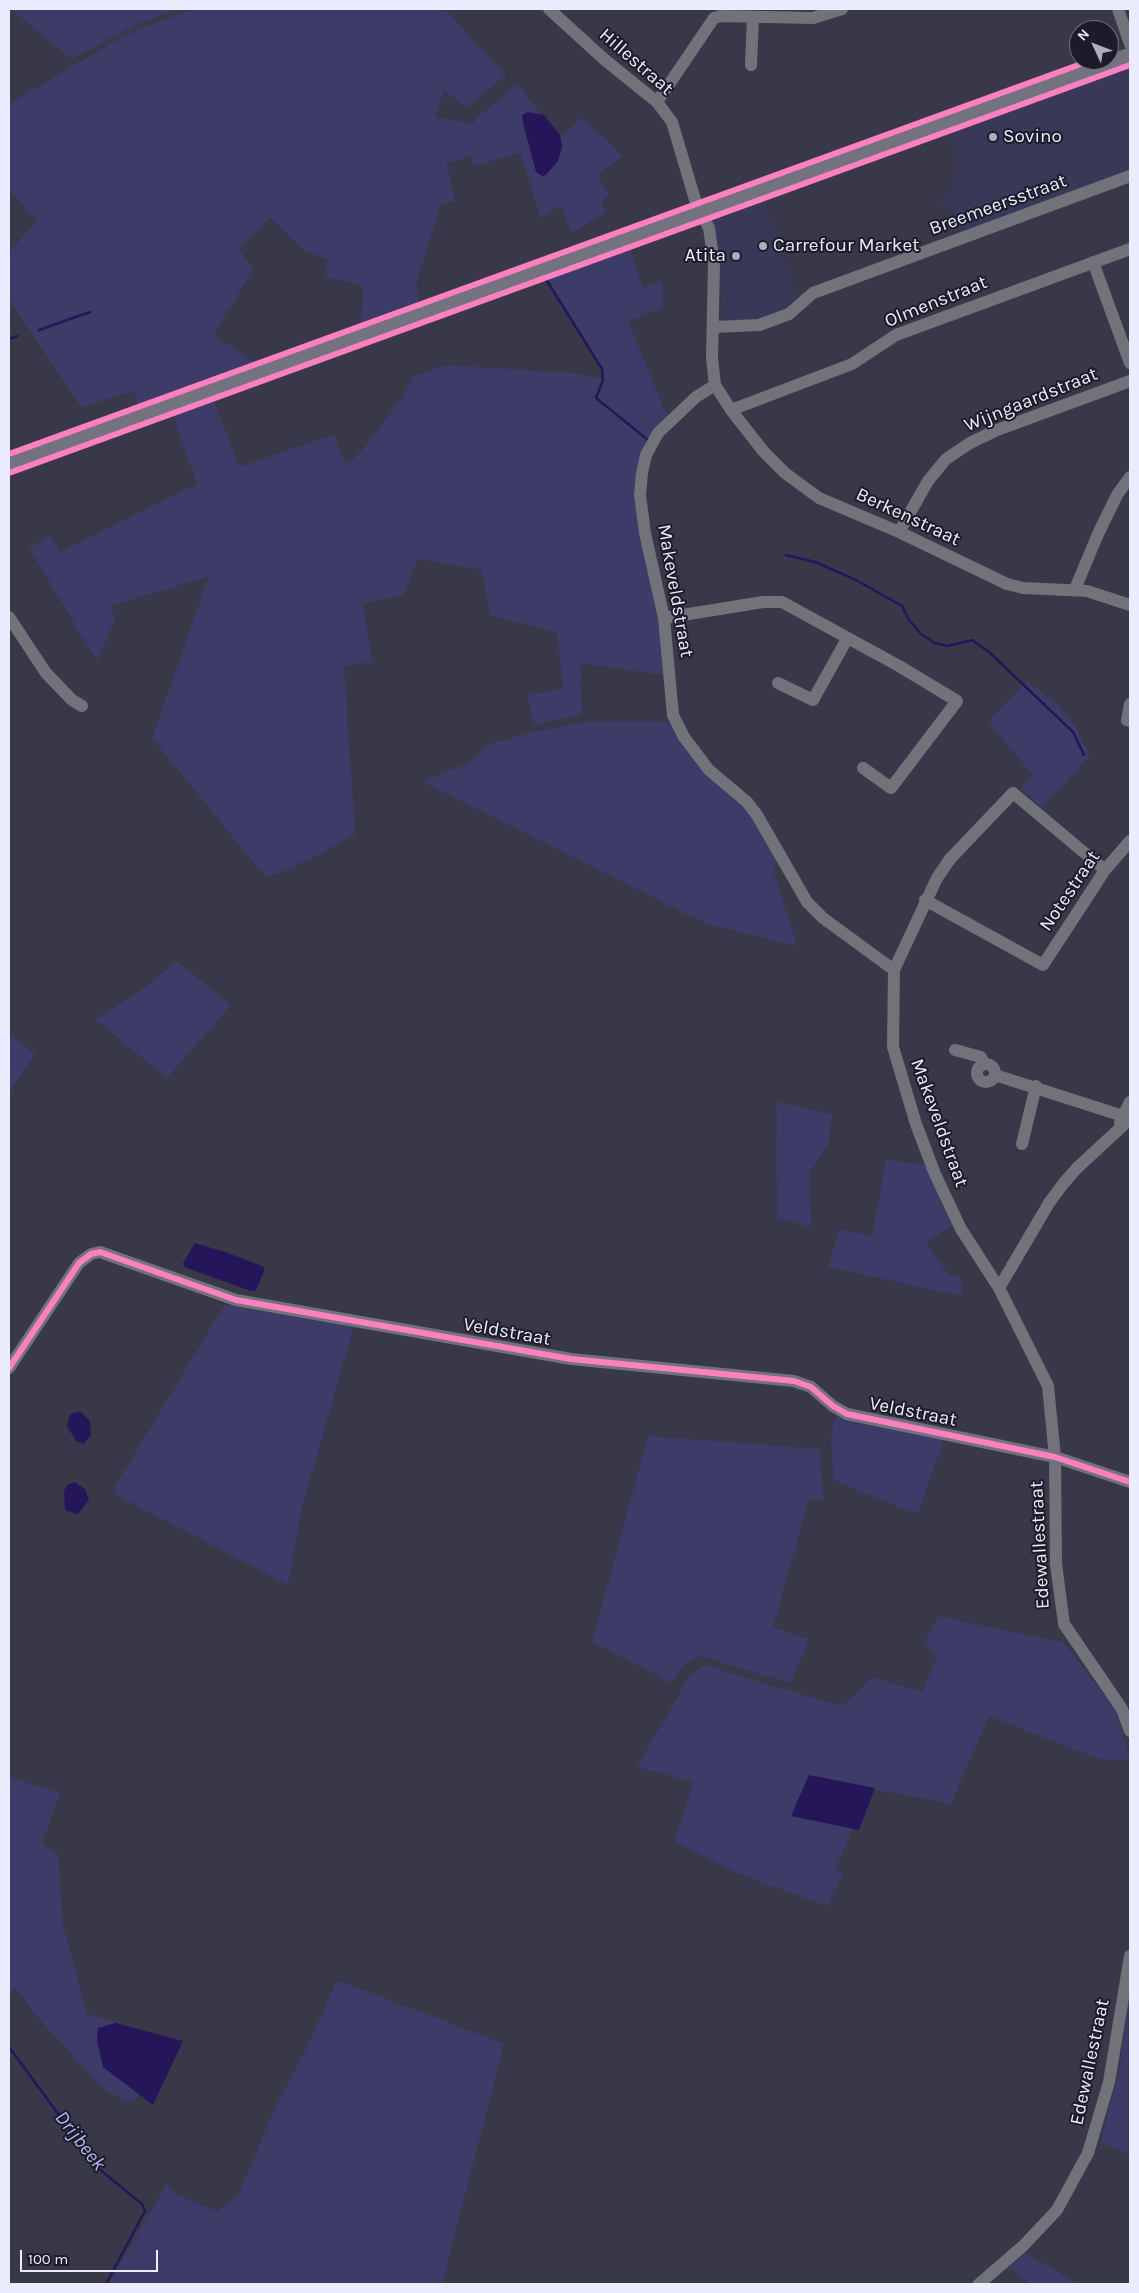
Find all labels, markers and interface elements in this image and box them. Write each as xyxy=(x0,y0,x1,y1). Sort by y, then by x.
north arrow xyxy=(1069,20,1119,70)
street label: Hillestraat xyxy=(594,24,678,100)
text: N xyxy=(1074,26,1093,45)
place label: Sovino xyxy=(1003,126,1062,148)
marker: Sovino xyxy=(987,131,999,143)
street label: Breemeersstraat xyxy=(926,170,1070,240)
place label: Carrefour Market xyxy=(773,235,919,257)
marker: Carrefour Market xyxy=(757,240,769,252)
place label: Atita xyxy=(685,245,726,267)
marker: Atita xyxy=(730,250,742,262)
street label: Olmenstraat xyxy=(881,271,991,333)
street label: Wijngaardstraat xyxy=(961,363,1101,437)
street label: Berkenstraat xyxy=(852,483,964,551)
street label: Makeveldstraat xyxy=(652,523,698,659)
street label: Notestraat xyxy=(1035,846,1105,936)
street label: Makeveldstraat xyxy=(905,1056,973,1190)
street label: Veldstraat xyxy=(461,1313,553,1351)
street label: Veldstraat xyxy=(867,1392,959,1432)
street label: Edewallestraat xyxy=(1025,1480,1055,1610)
street label: Edewallestraat xyxy=(1066,1997,1114,2127)
water label: Drijbeek xyxy=(49,2106,111,2176)
scale bar xyxy=(22,2240,160,2272)
text: 100 m xyxy=(28,2250,68,2268)

